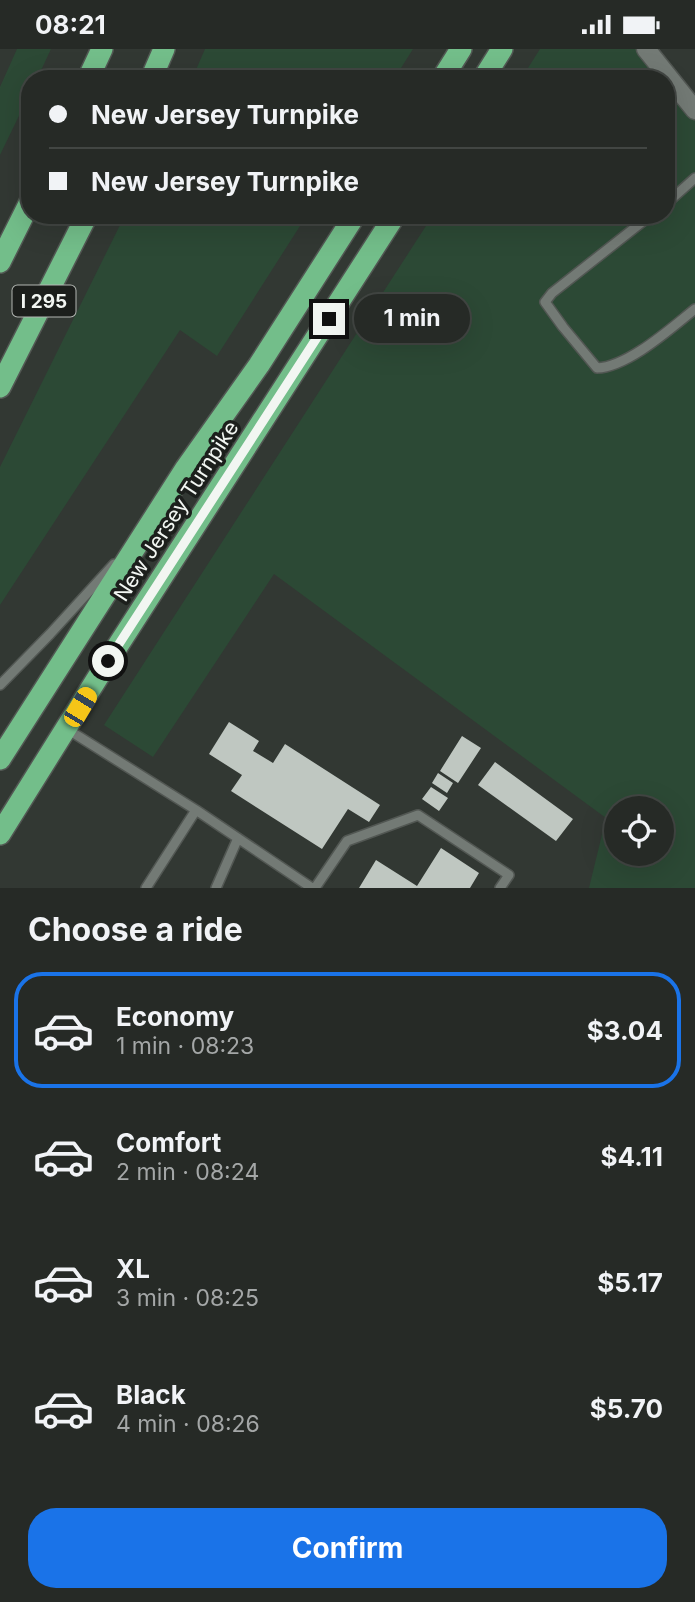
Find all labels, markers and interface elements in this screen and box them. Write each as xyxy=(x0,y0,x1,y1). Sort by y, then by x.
text: 08:21 xyxy=(35,9,106,40)
text: New Jersey Turnpike xyxy=(91,99,359,130)
text: New Jersey Turnpike xyxy=(91,166,359,197)
road number: I 295 xyxy=(12,285,76,317)
callout: 1 min xyxy=(354,295,469,343)
route end xyxy=(313,303,345,335)
text: 1 min xyxy=(384,304,440,332)
street label: New Jersey Turnpike xyxy=(108,416,244,606)
route start xyxy=(92,645,124,677)
car xyxy=(61,684,100,730)
map controls xyxy=(604,796,674,866)
button: locate xyxy=(604,796,674,866)
text: Choose a ride xyxy=(28,910,243,949)
icon: car xyxy=(32,999,95,1062)
text: Economy xyxy=(116,1001,234,1032)
text: $3.04 xyxy=(587,1015,663,1046)
text: 1 min · 08:23 xyxy=(116,1032,254,1060)
icon: car xyxy=(32,1125,95,1188)
text: Comfort xyxy=(116,1127,221,1158)
text: $4.11 xyxy=(601,1141,663,1172)
text: 2 min · 08:24 xyxy=(116,1158,259,1186)
icon: car xyxy=(32,1251,95,1314)
text: XL xyxy=(116,1253,150,1284)
text: $5.17 xyxy=(597,1267,663,1298)
text: 3 min · 08:25 xyxy=(116,1284,259,1312)
icon: car xyxy=(32,1377,95,1440)
text: Black xyxy=(116,1379,186,1410)
text: $5.70 xyxy=(590,1393,663,1424)
text: 4 min · 08:26 xyxy=(116,1410,260,1438)
button: Confirm xyxy=(28,1508,667,1588)

